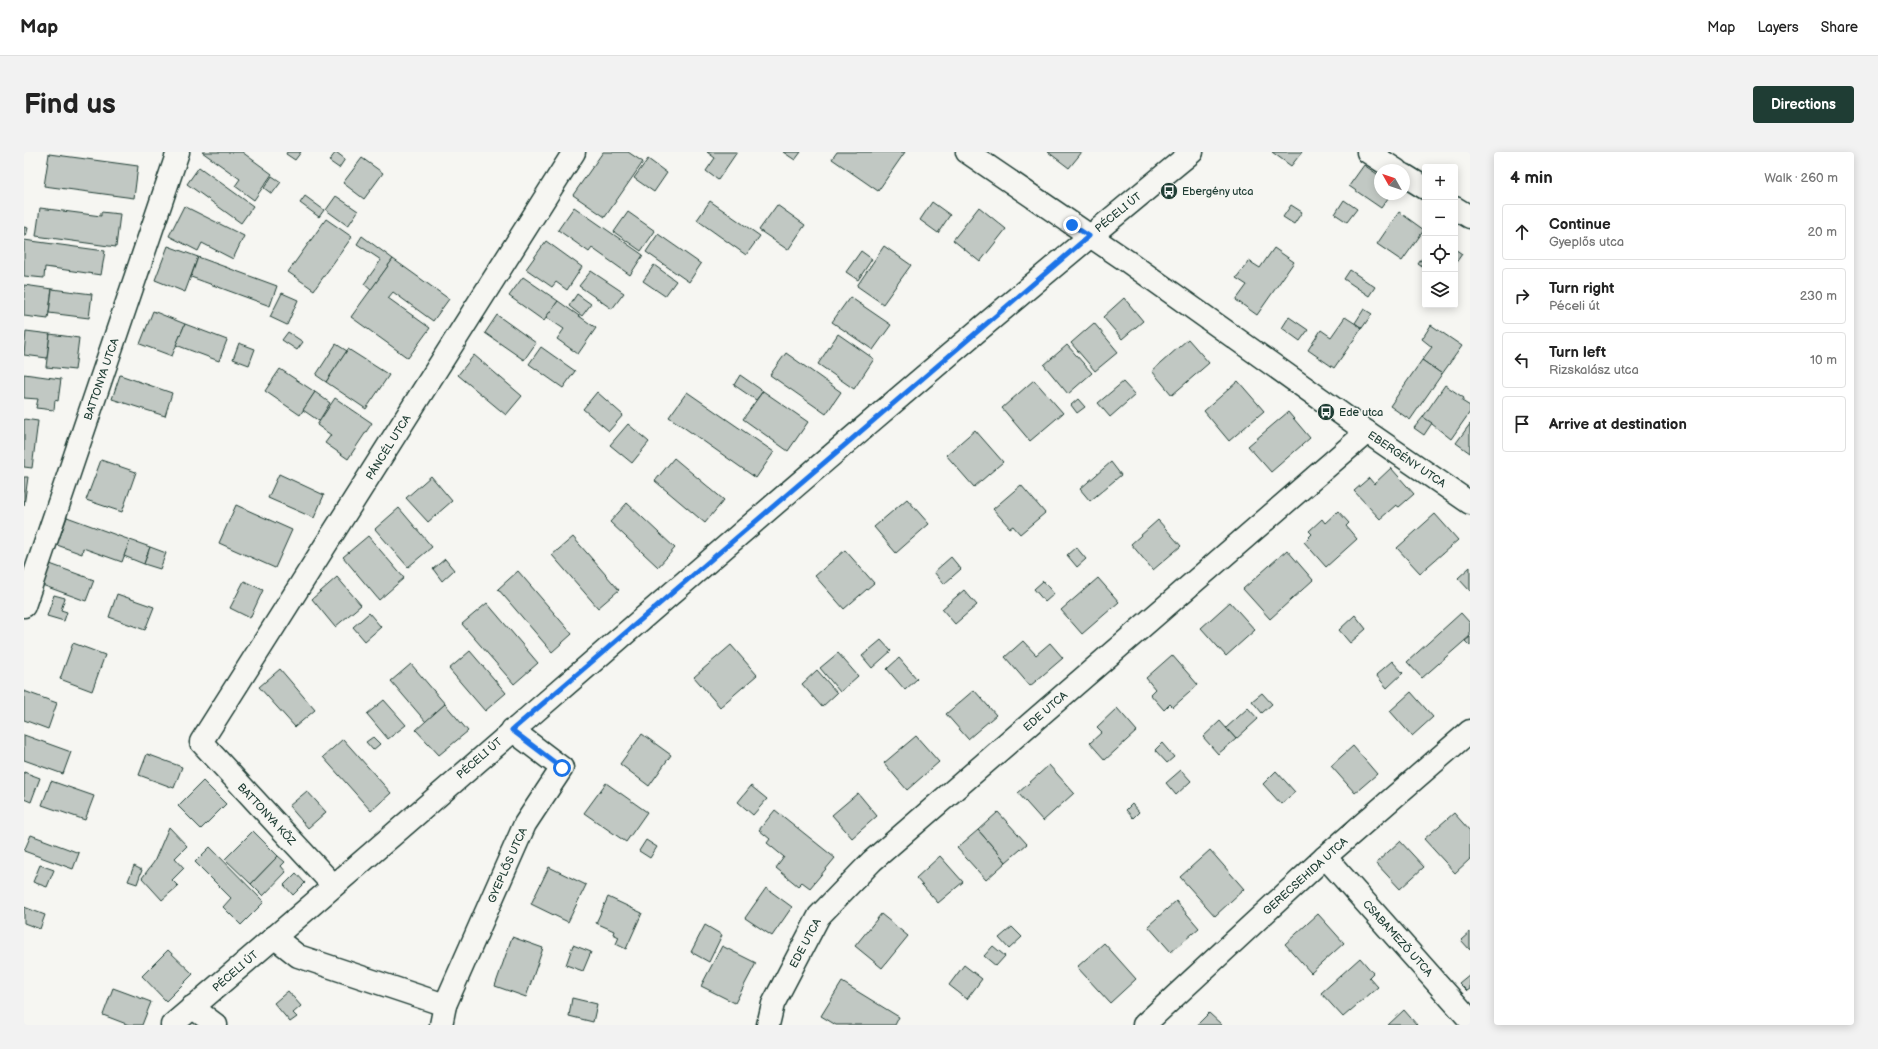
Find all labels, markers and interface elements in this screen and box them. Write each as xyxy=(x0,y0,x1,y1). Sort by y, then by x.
text: Map xyxy=(20,16,58,39)
text: Map xyxy=(1707,19,1735,36)
text: Layers xyxy=(1757,19,1799,36)
text: Share xyxy=(1821,19,1858,36)
button: Directions xyxy=(1753,86,1854,123)
text: Find us xyxy=(24,88,116,121)
north arrow xyxy=(1374,164,1410,200)
map controls xyxy=(1422,164,1458,308)
button: + xyxy=(1422,164,1458,200)
text: 4 min xyxy=(1510,168,1553,188)
text: Walk · 260 m xyxy=(1764,170,1838,186)
bus stop icon: Ebergény utca xyxy=(1159,181,1179,201)
place label: Ebergény utca xyxy=(1182,185,1253,198)
street label: PÉCELI ÚT xyxy=(1092,189,1144,235)
button: − xyxy=(1422,200,1458,236)
text: Continue xyxy=(1549,215,1611,234)
route end xyxy=(1063,216,1081,234)
icon: ahead xyxy=(1511,221,1533,243)
text: 20 m xyxy=(1807,224,1837,240)
text: Gyeplős utca xyxy=(1549,234,1624,250)
button: locate xyxy=(1422,236,1458,272)
button: layers xyxy=(1422,272,1458,308)
text: Turn right xyxy=(1549,279,1614,298)
icon: right xyxy=(1511,285,1533,307)
text: 230 m xyxy=(1800,288,1837,304)
text: Péceli út xyxy=(1549,298,1600,314)
street label: BATTONYA UTCA xyxy=(81,336,122,422)
text: Turn left xyxy=(1549,343,1606,362)
icon: left xyxy=(1511,349,1533,371)
text: 10 m xyxy=(1810,352,1837,368)
text: Rizskalász utca xyxy=(1549,362,1639,378)
bus stop icon: Ede utca xyxy=(1316,402,1336,422)
place label: Ede utca xyxy=(1339,406,1383,419)
street label: PÁNCÉL UTCA xyxy=(362,412,414,482)
icon: arrive xyxy=(1511,413,1533,435)
text: Arrive at destination xyxy=(1549,415,1687,434)
street label: EBERGÉNY UTCA xyxy=(1365,428,1449,490)
street label: EDE UTCA xyxy=(1021,689,1070,734)
street label: PÉCELI ÚT xyxy=(453,734,505,782)
route start xyxy=(553,759,571,777)
street label: BATTONYA KÖZ xyxy=(235,780,299,848)
street label: GYEPLŐS UTCA xyxy=(484,825,530,905)
street label: GERECSEHIDA UTCA xyxy=(1260,835,1351,918)
street label: CSABAMEZŐ UTCA xyxy=(1360,897,1436,979)
street label: EDE UTCA xyxy=(787,916,824,970)
street label: PÉCELI ÚT xyxy=(209,947,261,995)

